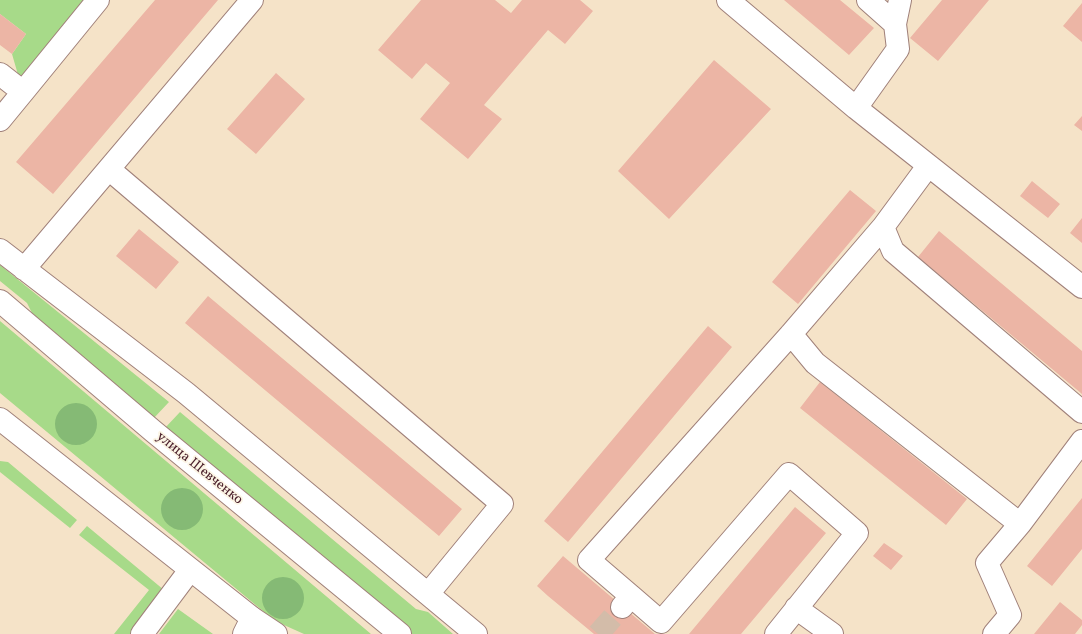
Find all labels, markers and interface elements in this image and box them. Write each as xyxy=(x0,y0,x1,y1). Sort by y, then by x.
street label: улица Шевченко xyxy=(152,429,246,509)

